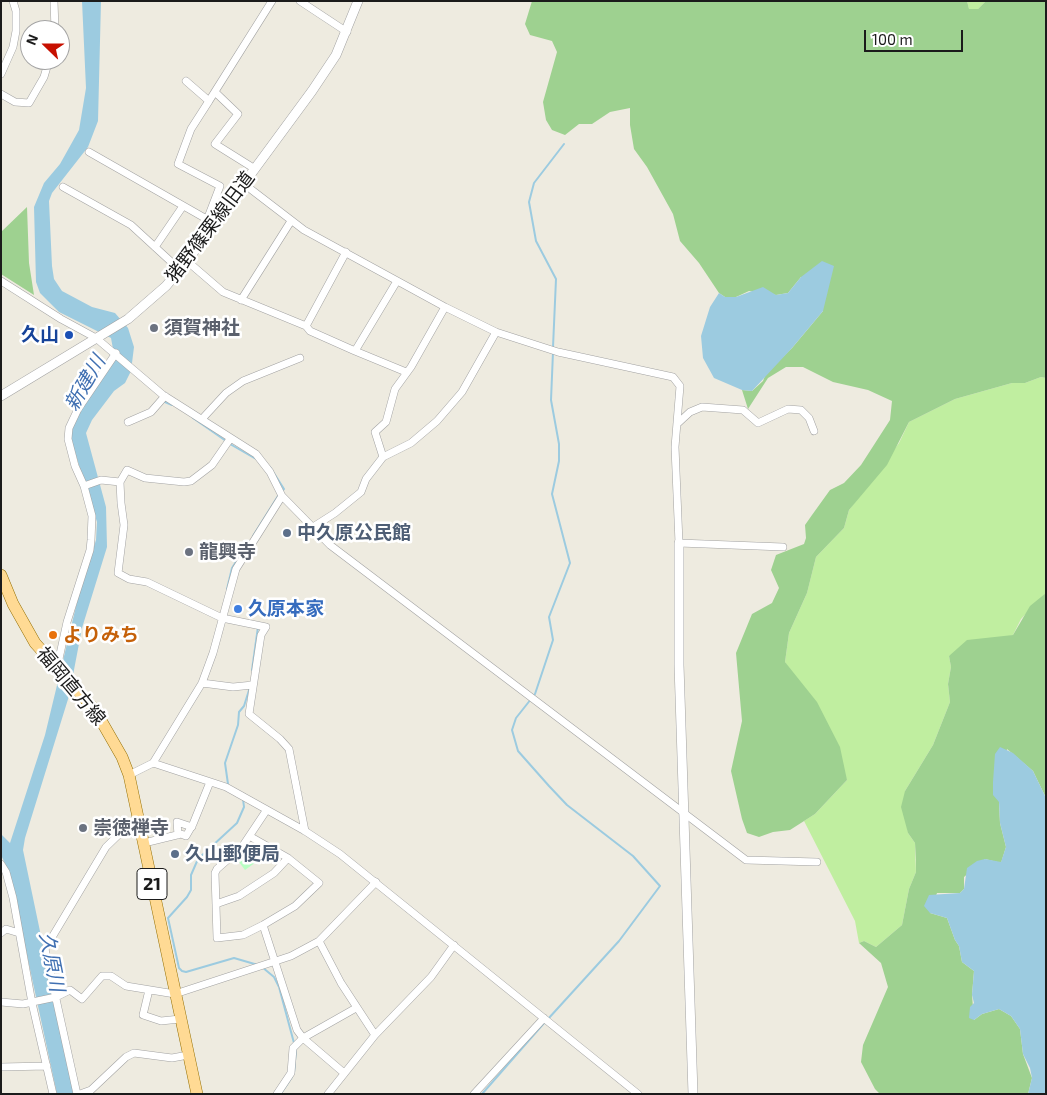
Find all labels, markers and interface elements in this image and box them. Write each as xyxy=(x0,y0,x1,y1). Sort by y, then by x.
north arrow xyxy=(20,20,70,70)
scale bar xyxy=(867,20,966,52)
text: 100 m xyxy=(872,30,913,48)
text: N xyxy=(22,32,41,47)
street label: 猪野篠栗線旧道 xyxy=(161,167,259,287)
place label: 須賀神社 xyxy=(164,317,240,339)
marker: 須賀神社 xyxy=(148,322,160,334)
place label: 久山 xyxy=(21,324,59,346)
marker: 久山 xyxy=(63,329,75,341)
water label: 新建川 xyxy=(60,351,110,415)
place label: 中久原公民館 xyxy=(297,522,411,544)
marker: 中久原公民館 xyxy=(281,527,293,539)
place label: 龍興寺 xyxy=(199,541,256,563)
marker: 龍興寺 xyxy=(183,546,195,558)
place label: 久原本家 xyxy=(248,598,324,620)
marker: 久原本家 xyxy=(232,603,244,615)
place label: よりみち xyxy=(63,624,139,646)
marker: よりみち xyxy=(47,629,59,641)
street label: 福岡直方線 xyxy=(32,642,110,730)
place label: 崇徳禅寺 xyxy=(93,817,169,839)
marker: 崇徳禅寺 xyxy=(77,822,89,834)
place label: 久山郵便局 xyxy=(185,843,280,865)
marker: 久山郵便局 xyxy=(169,848,181,860)
road number: 21 xyxy=(137,869,167,900)
water label: 久原川 xyxy=(34,930,70,994)

